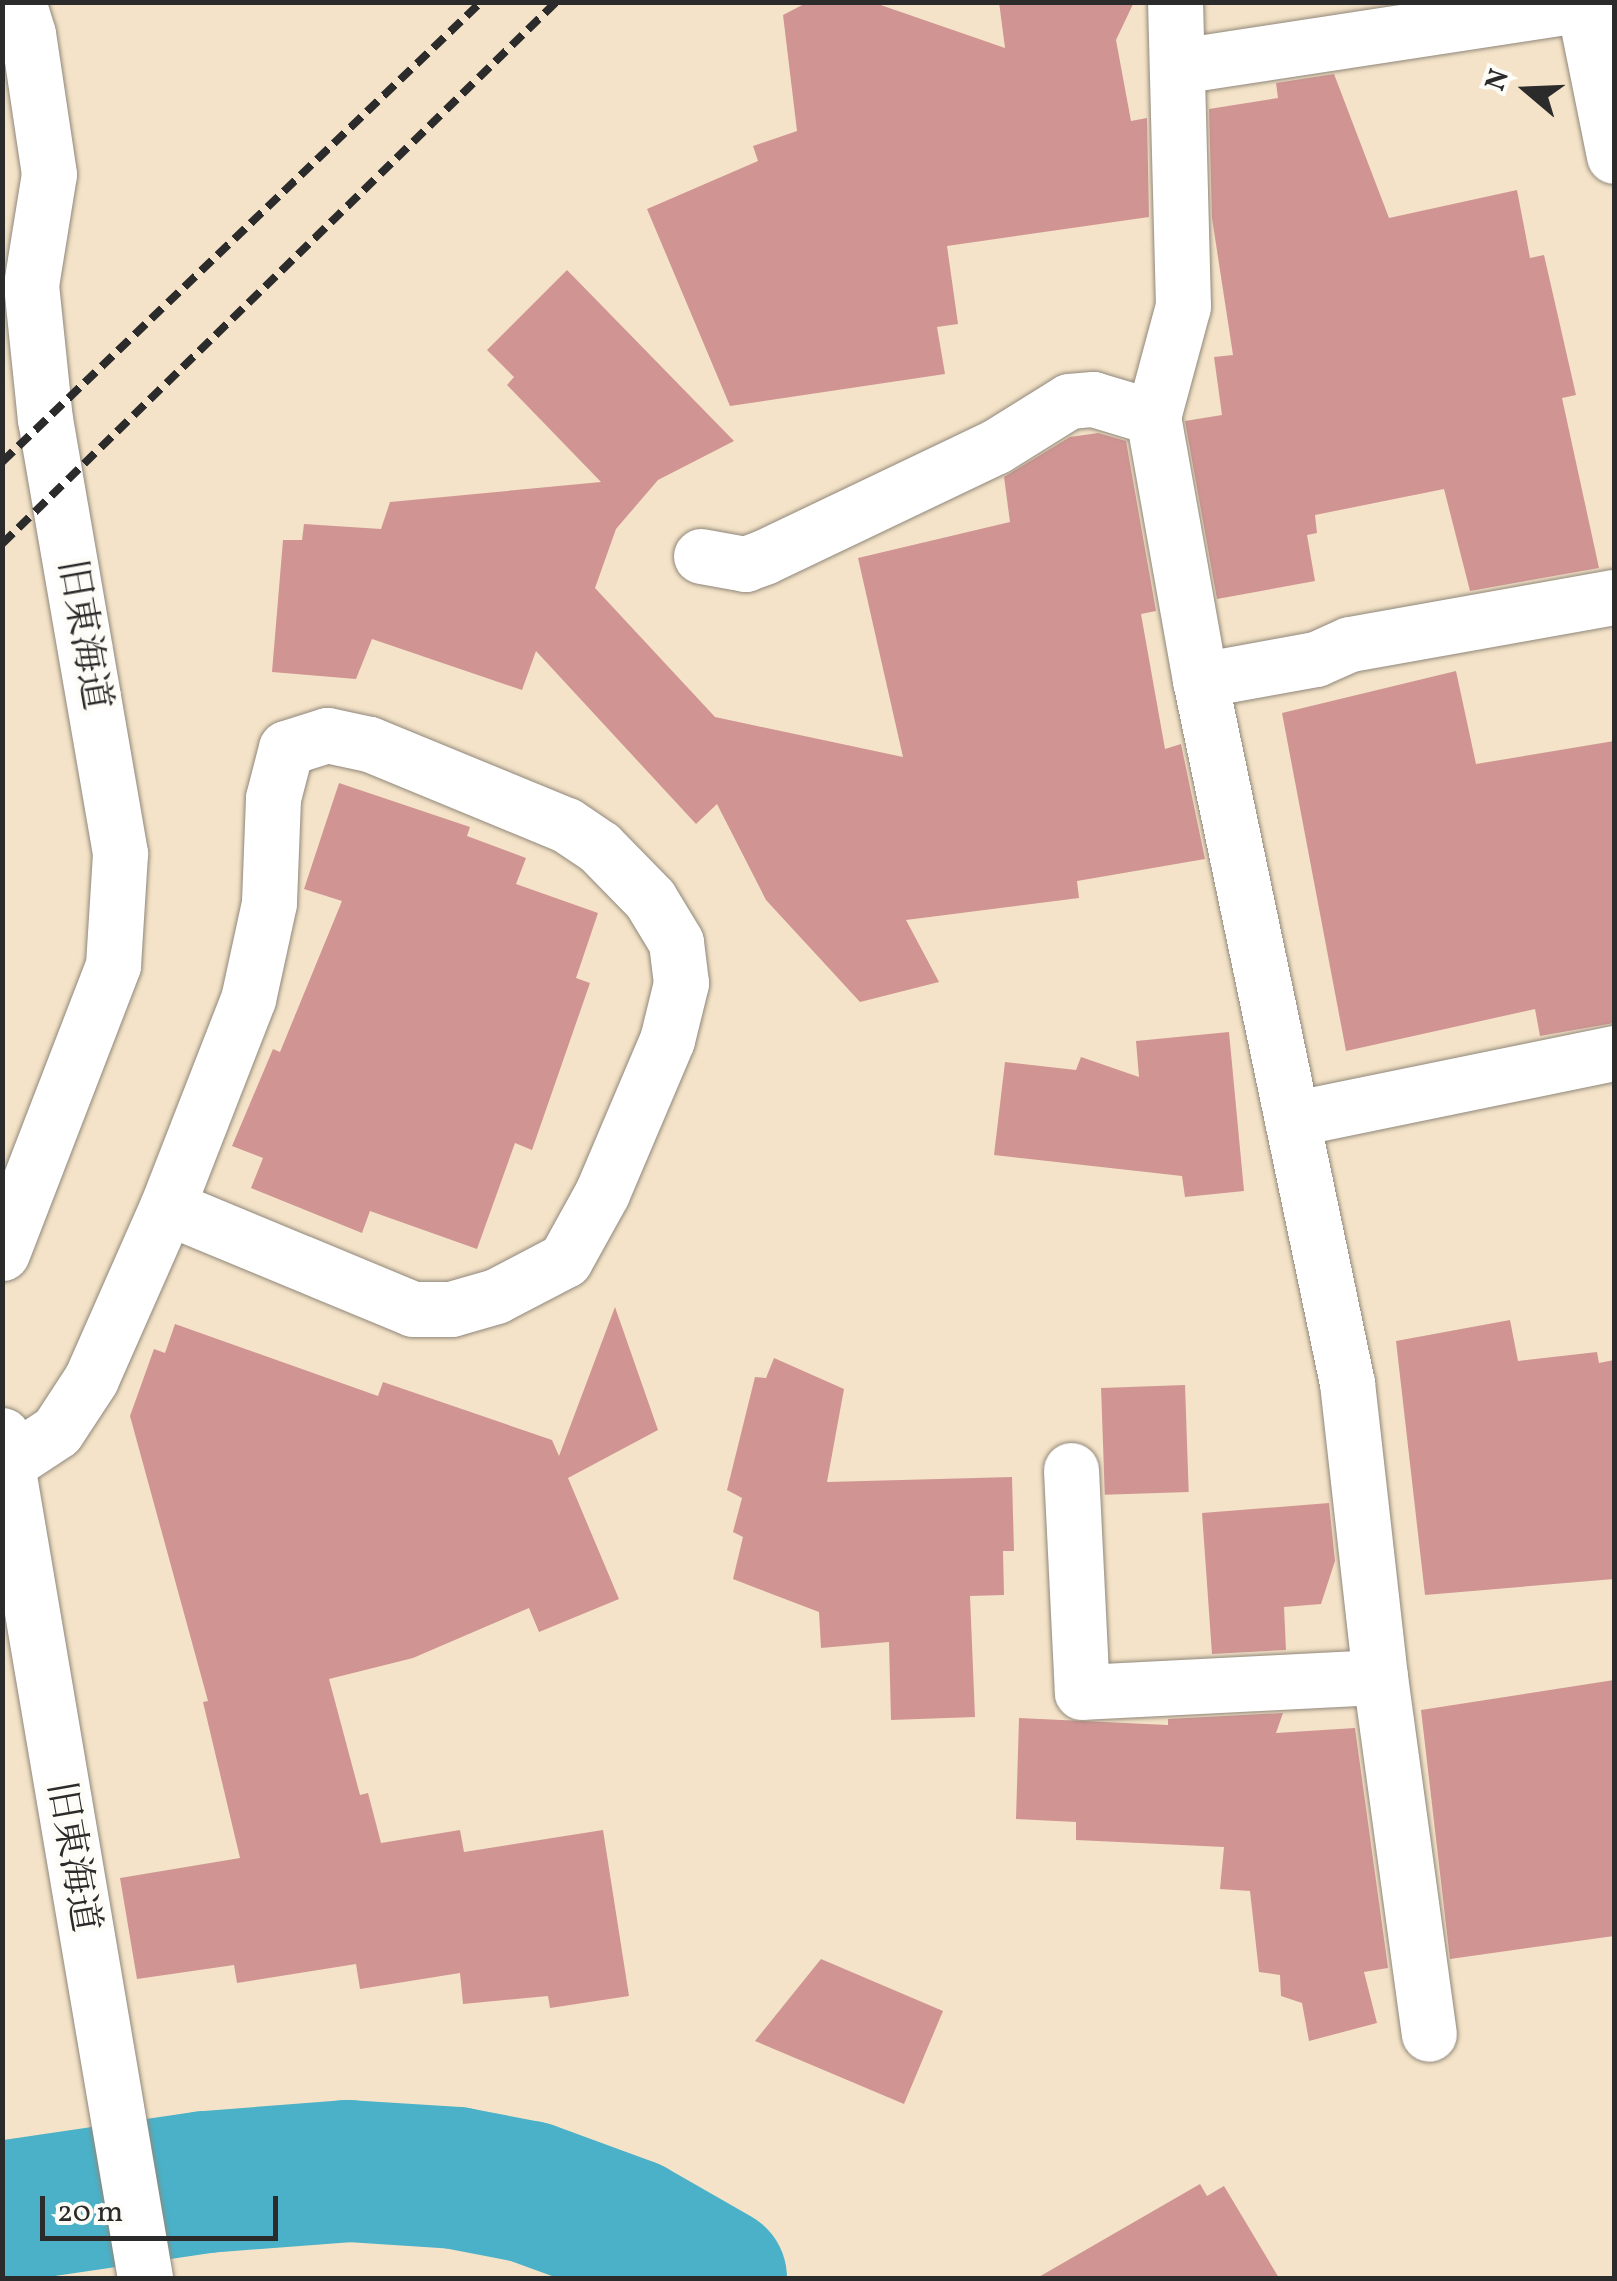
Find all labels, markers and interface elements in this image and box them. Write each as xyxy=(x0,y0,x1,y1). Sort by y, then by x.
north arrow xyxy=(1477,40,1577,140)
text: N xyxy=(1476,64,1520,96)
street label: 旧東海道 xyxy=(46,556,118,714)
street label: 旧東海道 xyxy=(35,1778,107,1936)
scale bar xyxy=(45,2176,282,2238)
text: 20 m xyxy=(57,2192,123,2234)

